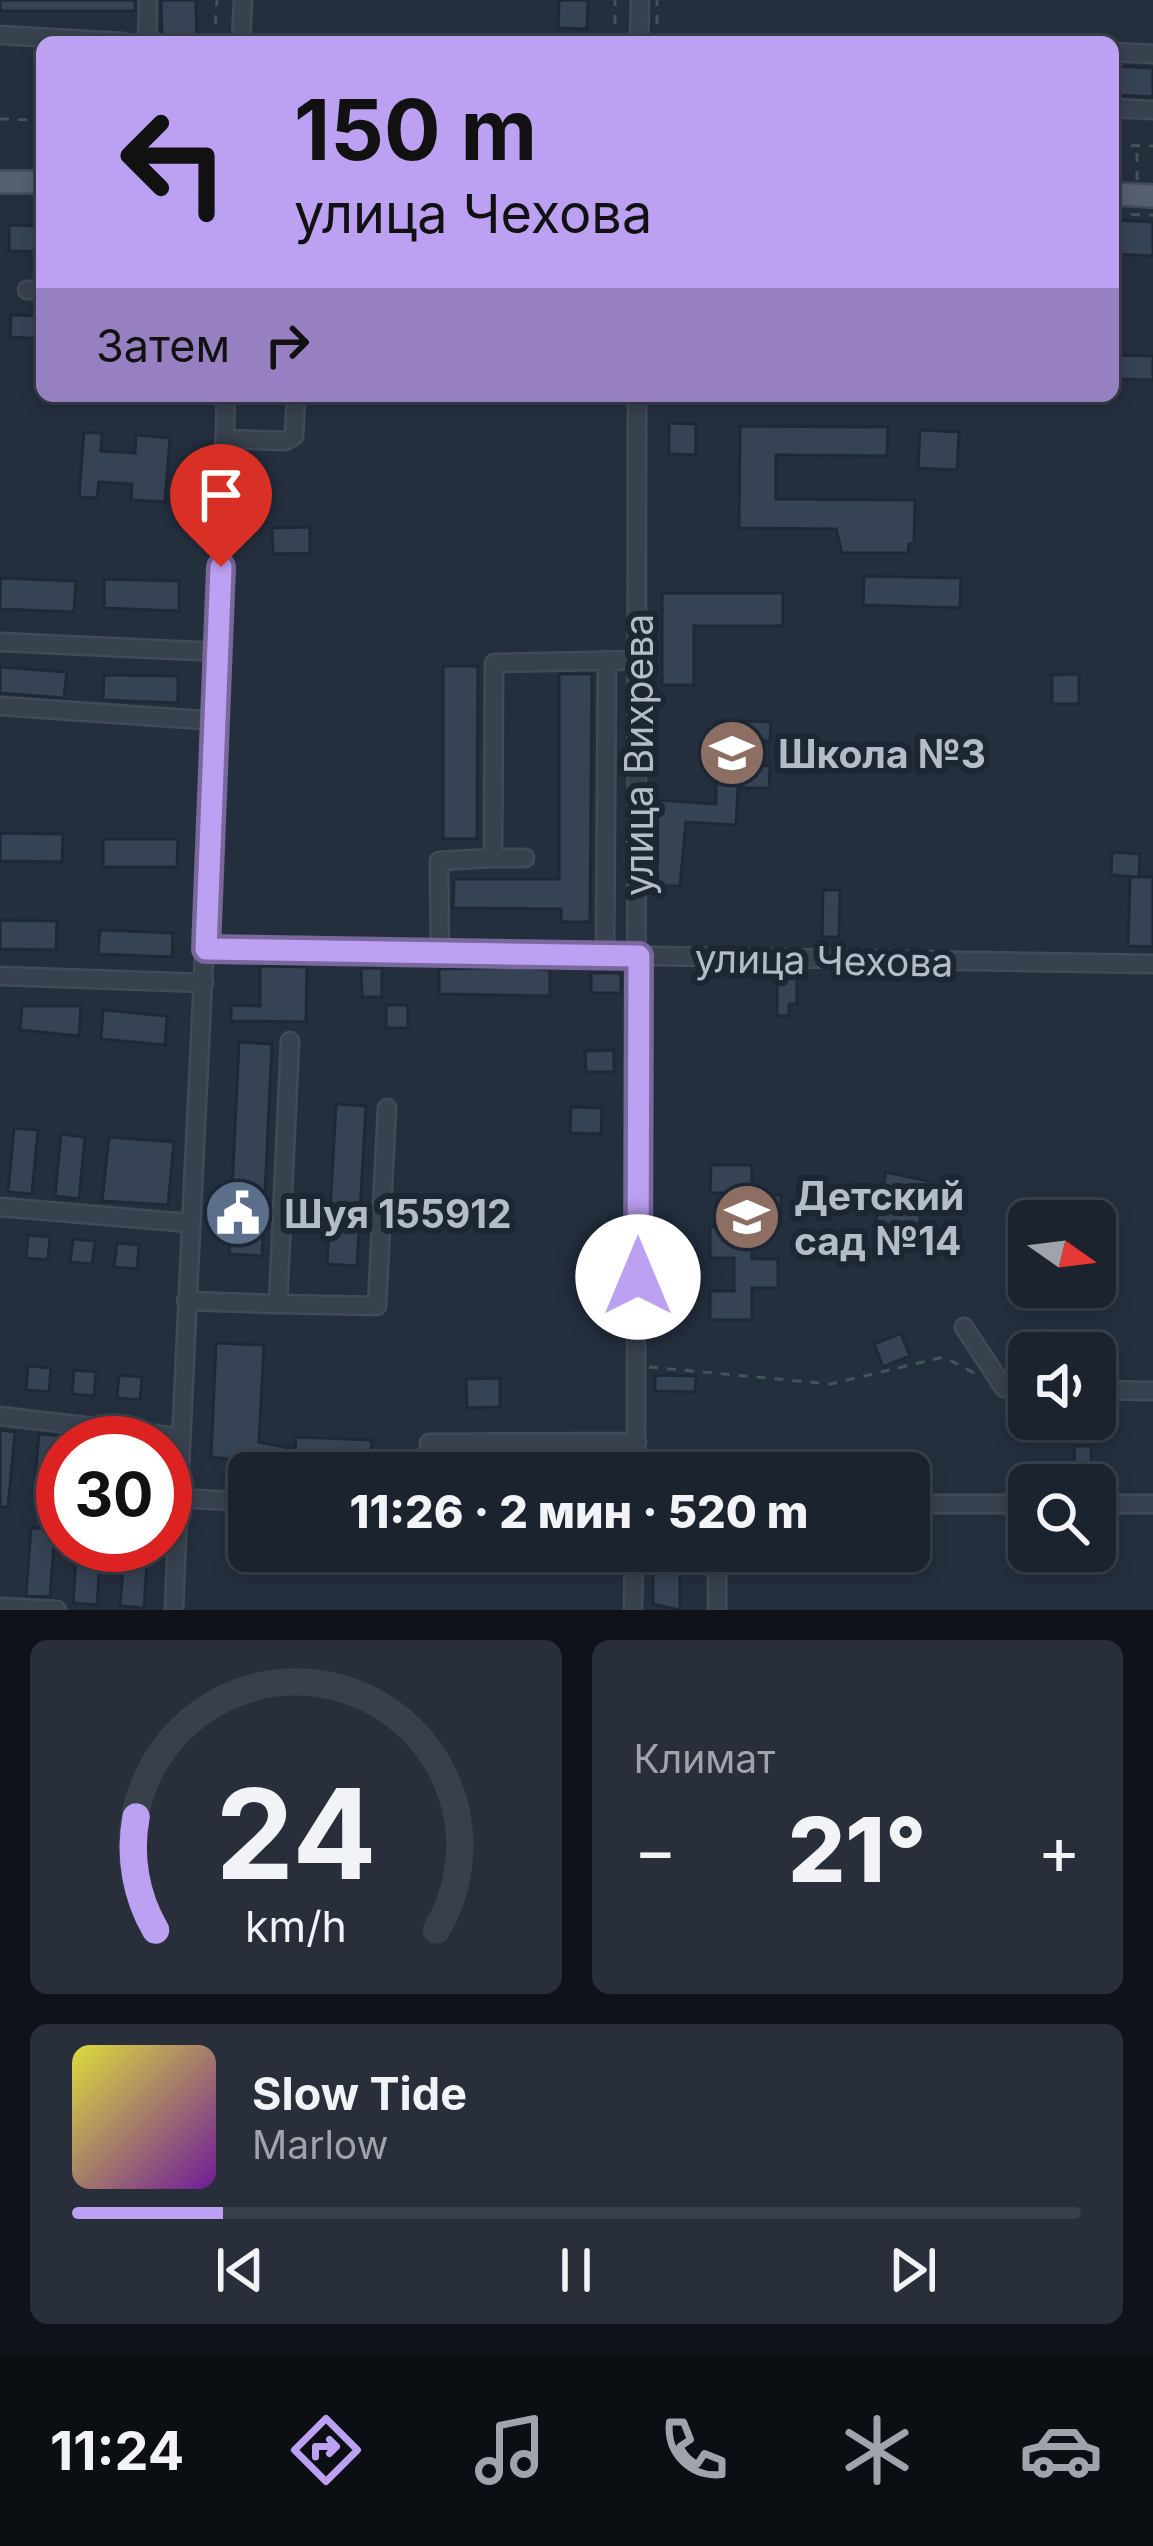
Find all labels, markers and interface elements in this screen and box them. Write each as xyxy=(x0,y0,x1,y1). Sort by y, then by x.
text: 150 m xyxy=(294,79,537,180)
icon: left xyxy=(96,84,252,240)
text: улица Чехова xyxy=(294,181,652,246)
icon: right xyxy=(254,312,320,378)
text: Затем xyxy=(96,318,230,373)
pin xyxy=(170,444,272,567)
icon: arrive xyxy=(188,462,254,528)
street label: улица Вихрева xyxy=(615,614,662,896)
school or university icon: Школа №3 xyxy=(697,718,767,788)
place label: Школа №3 xyxy=(778,730,986,777)
street label: улица Чехова xyxy=(694,934,954,986)
place label: Детский сад №14 xyxy=(794,1172,964,1264)
public building icon: Шуя 155912 xyxy=(203,1178,273,1248)
school or university icon: Детский сад №14 xyxy=(712,1182,782,1252)
place label: Шуя 155912 xyxy=(284,1190,512,1237)
north arrow xyxy=(1008,1200,1116,1308)
map controls xyxy=(1008,1200,1116,1572)
position arrow xyxy=(575,1214,701,1340)
button: sound xyxy=(1008,1332,1116,1440)
speed limit sign: 30 xyxy=(36,1416,192,1572)
button: search xyxy=(1008,1464,1116,1572)
text: 11:26 · 2 мин · 520 m xyxy=(350,1484,808,1539)
text: Климат xyxy=(634,1735,775,1782)
text: 24 xyxy=(215,1758,376,1909)
text: 21° xyxy=(788,1795,927,1904)
text: − xyxy=(634,1810,677,1890)
text: + xyxy=(1037,1810,1081,1890)
text: km/h xyxy=(245,1900,347,1952)
text: Slow Tide xyxy=(252,2066,467,2121)
text: Marlow xyxy=(252,2121,388,2168)
icon: previous xyxy=(207,2237,273,2303)
icon: pause xyxy=(543,2237,609,2303)
icon: next xyxy=(880,2237,946,2303)
icon: directions xyxy=(284,2408,368,2492)
icon: music xyxy=(468,2408,552,2492)
icon: phone xyxy=(652,2408,736,2492)
icon: climate xyxy=(835,2408,919,2492)
icon: car xyxy=(1019,2408,1103,2492)
text: 11:24 xyxy=(50,2418,184,2483)

